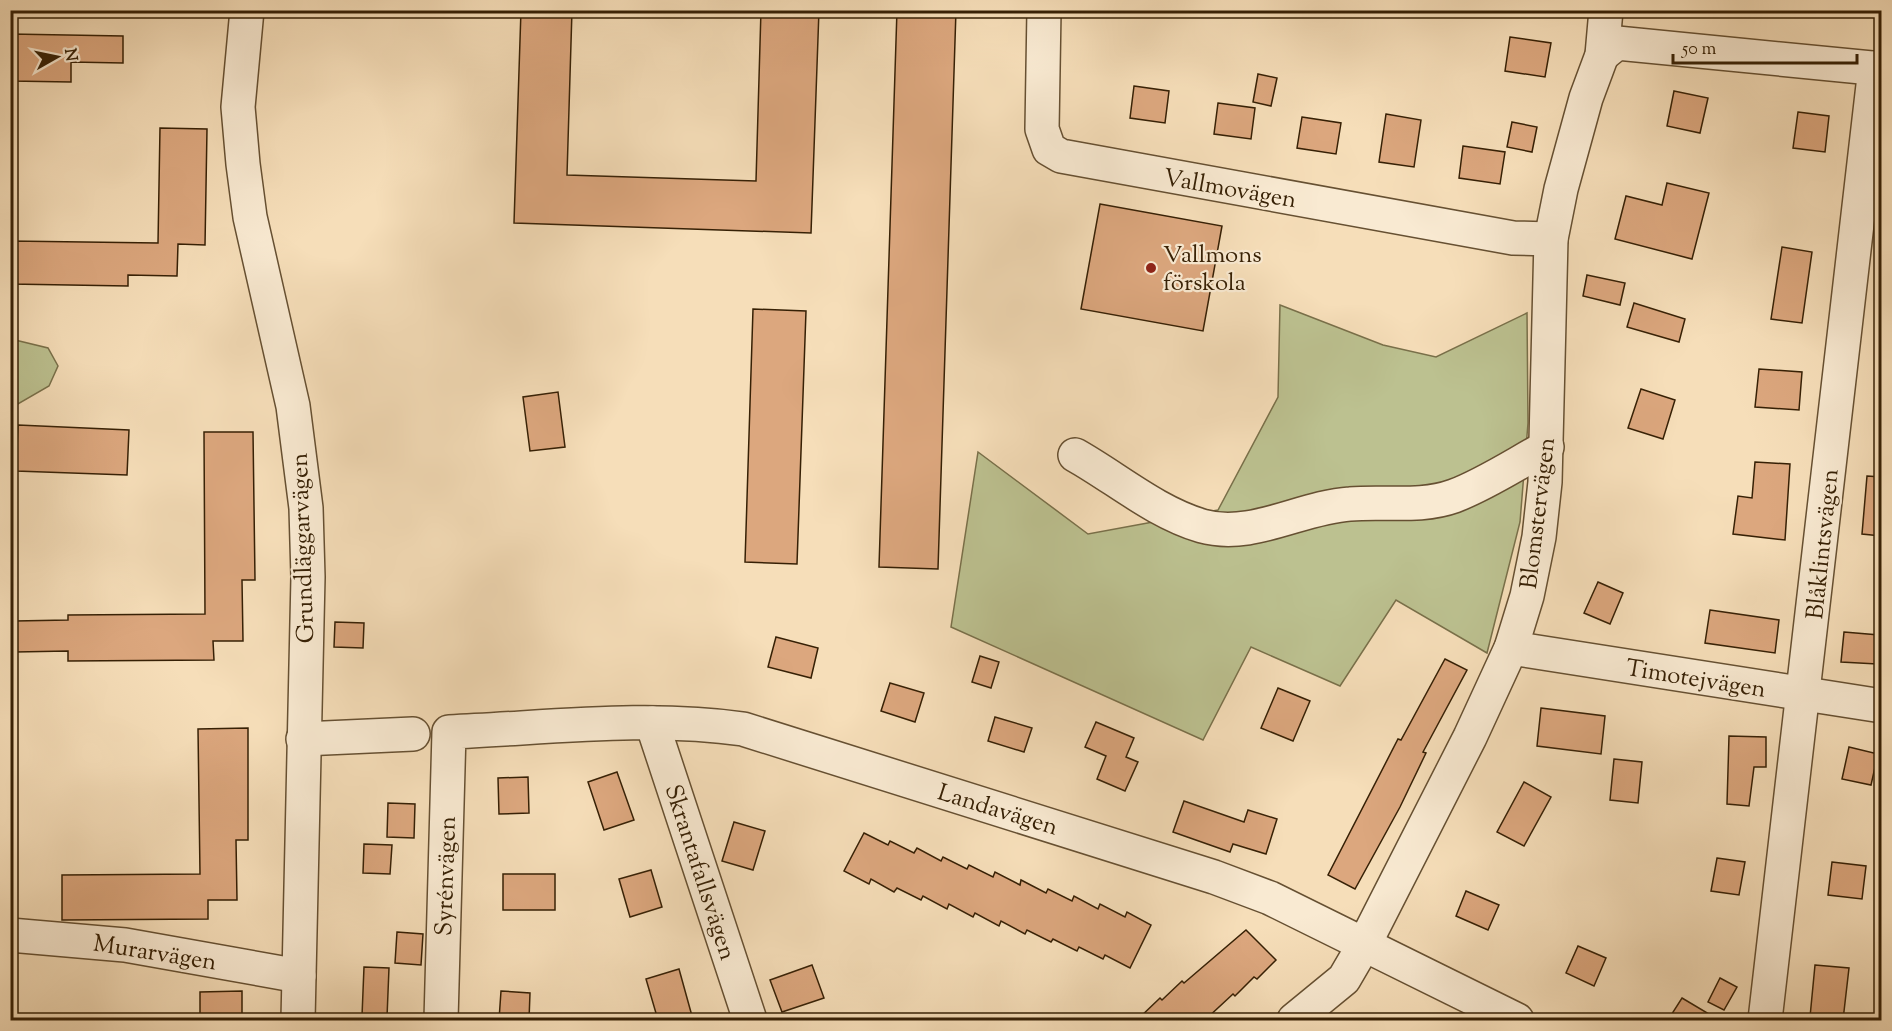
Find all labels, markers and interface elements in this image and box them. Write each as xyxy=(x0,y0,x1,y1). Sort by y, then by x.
north arrow xyxy=(27,27,87,87)
scale bar xyxy=(1673,27,1858,65)
text: 50 m xyxy=(1681,37,1717,63)
text: N xyxy=(57,47,82,63)
street label: Vallmovägen xyxy=(1160,162,1299,218)
place label: Vallmons förskola xyxy=(1163,239,1262,301)
marker: Vallmons förskola xyxy=(1144,261,1158,275)
street label: Blomstervägen xyxy=(1513,435,1565,591)
street label: Grundläggarvägen xyxy=(284,452,324,644)
street label: Blåklintsvägen xyxy=(1799,467,1849,621)
street label: Timotejvägen xyxy=(1623,652,1768,708)
street label: Landavägen xyxy=(933,777,1062,845)
street label: Skrantafallsvägen xyxy=(655,780,744,965)
street label: Syrénvägen xyxy=(428,815,466,937)
street label: Murarvägen xyxy=(91,927,219,981)

